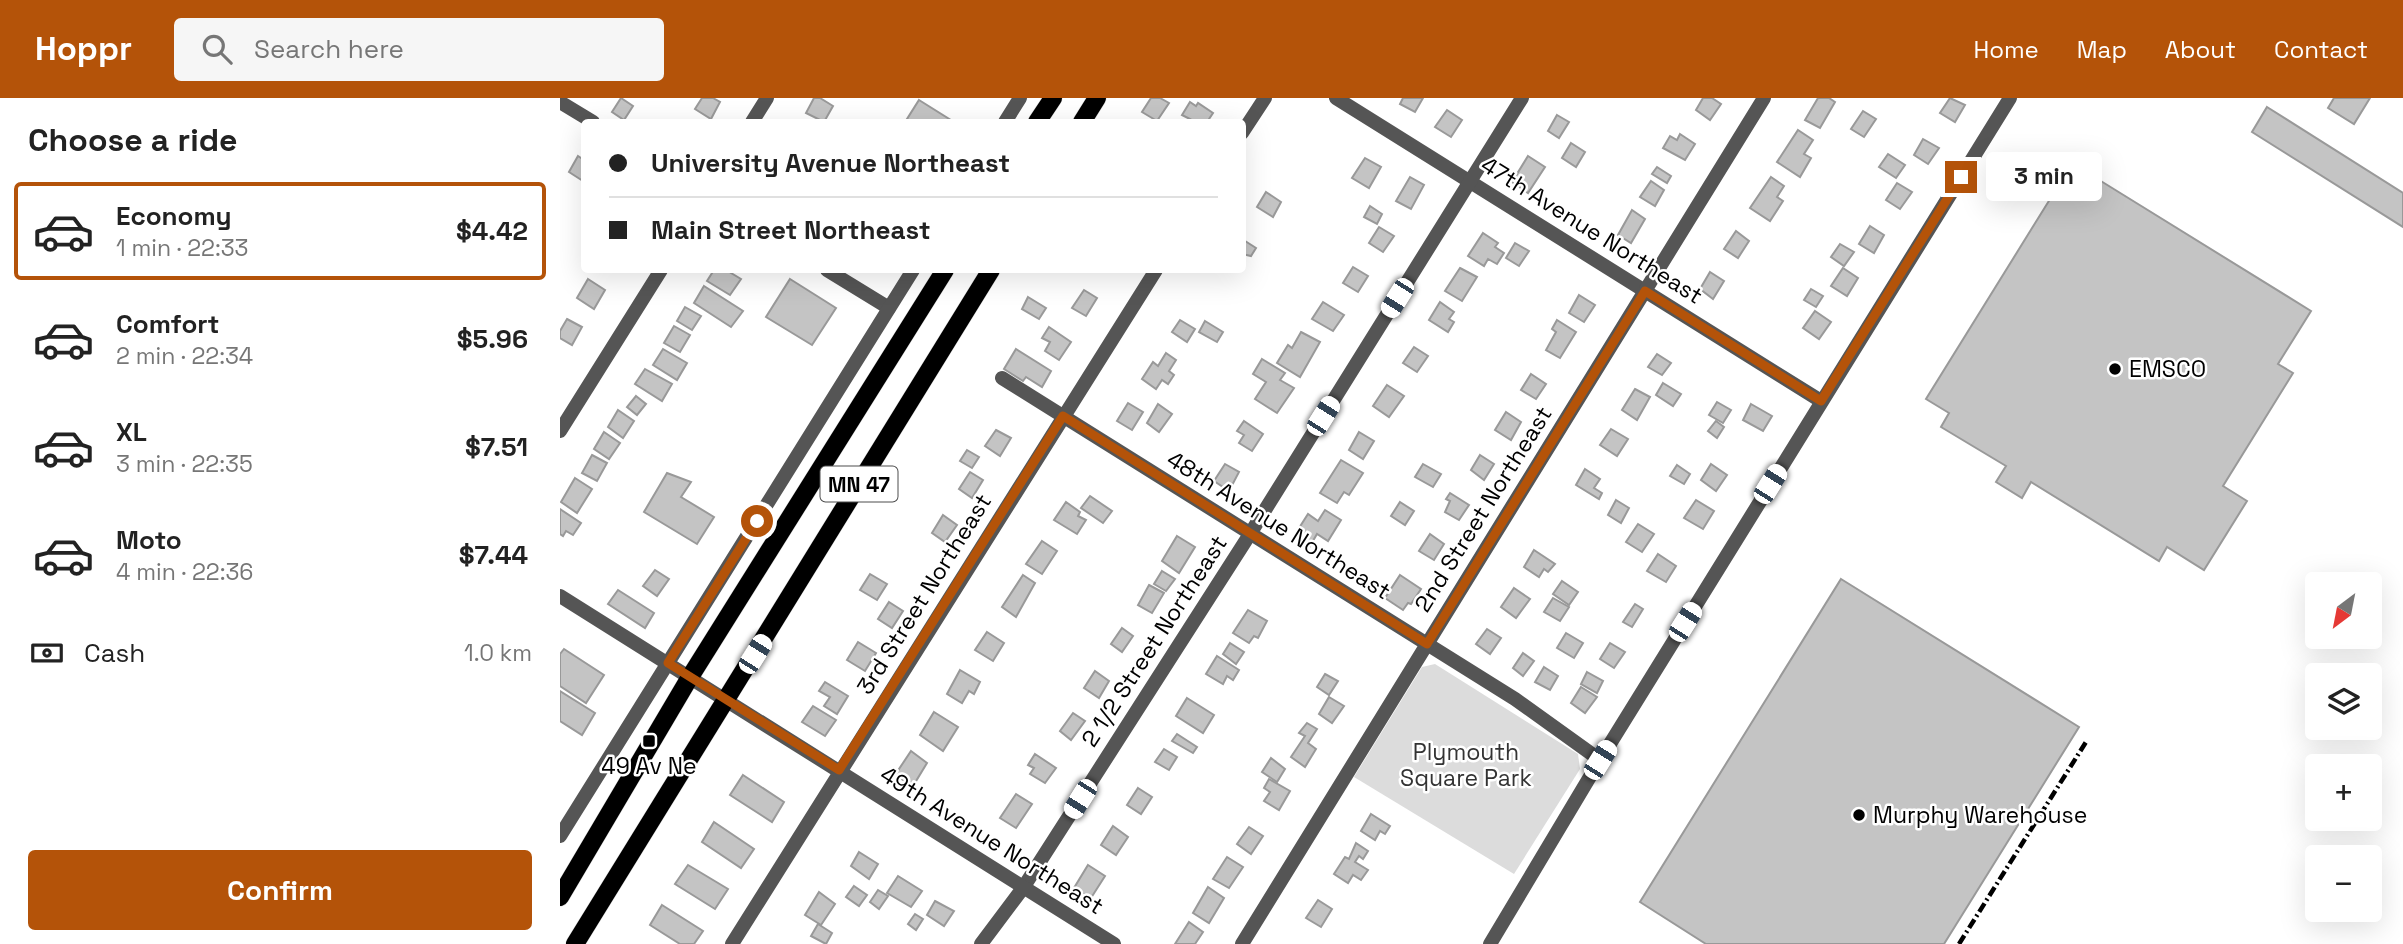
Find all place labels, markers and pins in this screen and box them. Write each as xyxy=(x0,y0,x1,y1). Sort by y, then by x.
place label: EMSCO xyxy=(2129,354,2206,384)
marker: EMSCO xyxy=(2107,361,2123,377)
marker: 49 Av Ne xyxy=(641,733,657,749)
place label: 49 Av Ne xyxy=(601,751,697,781)
place label: Murphy Warehouse xyxy=(1873,800,2087,830)
marker: Murphy Warehouse xyxy=(1851,807,1867,823)

